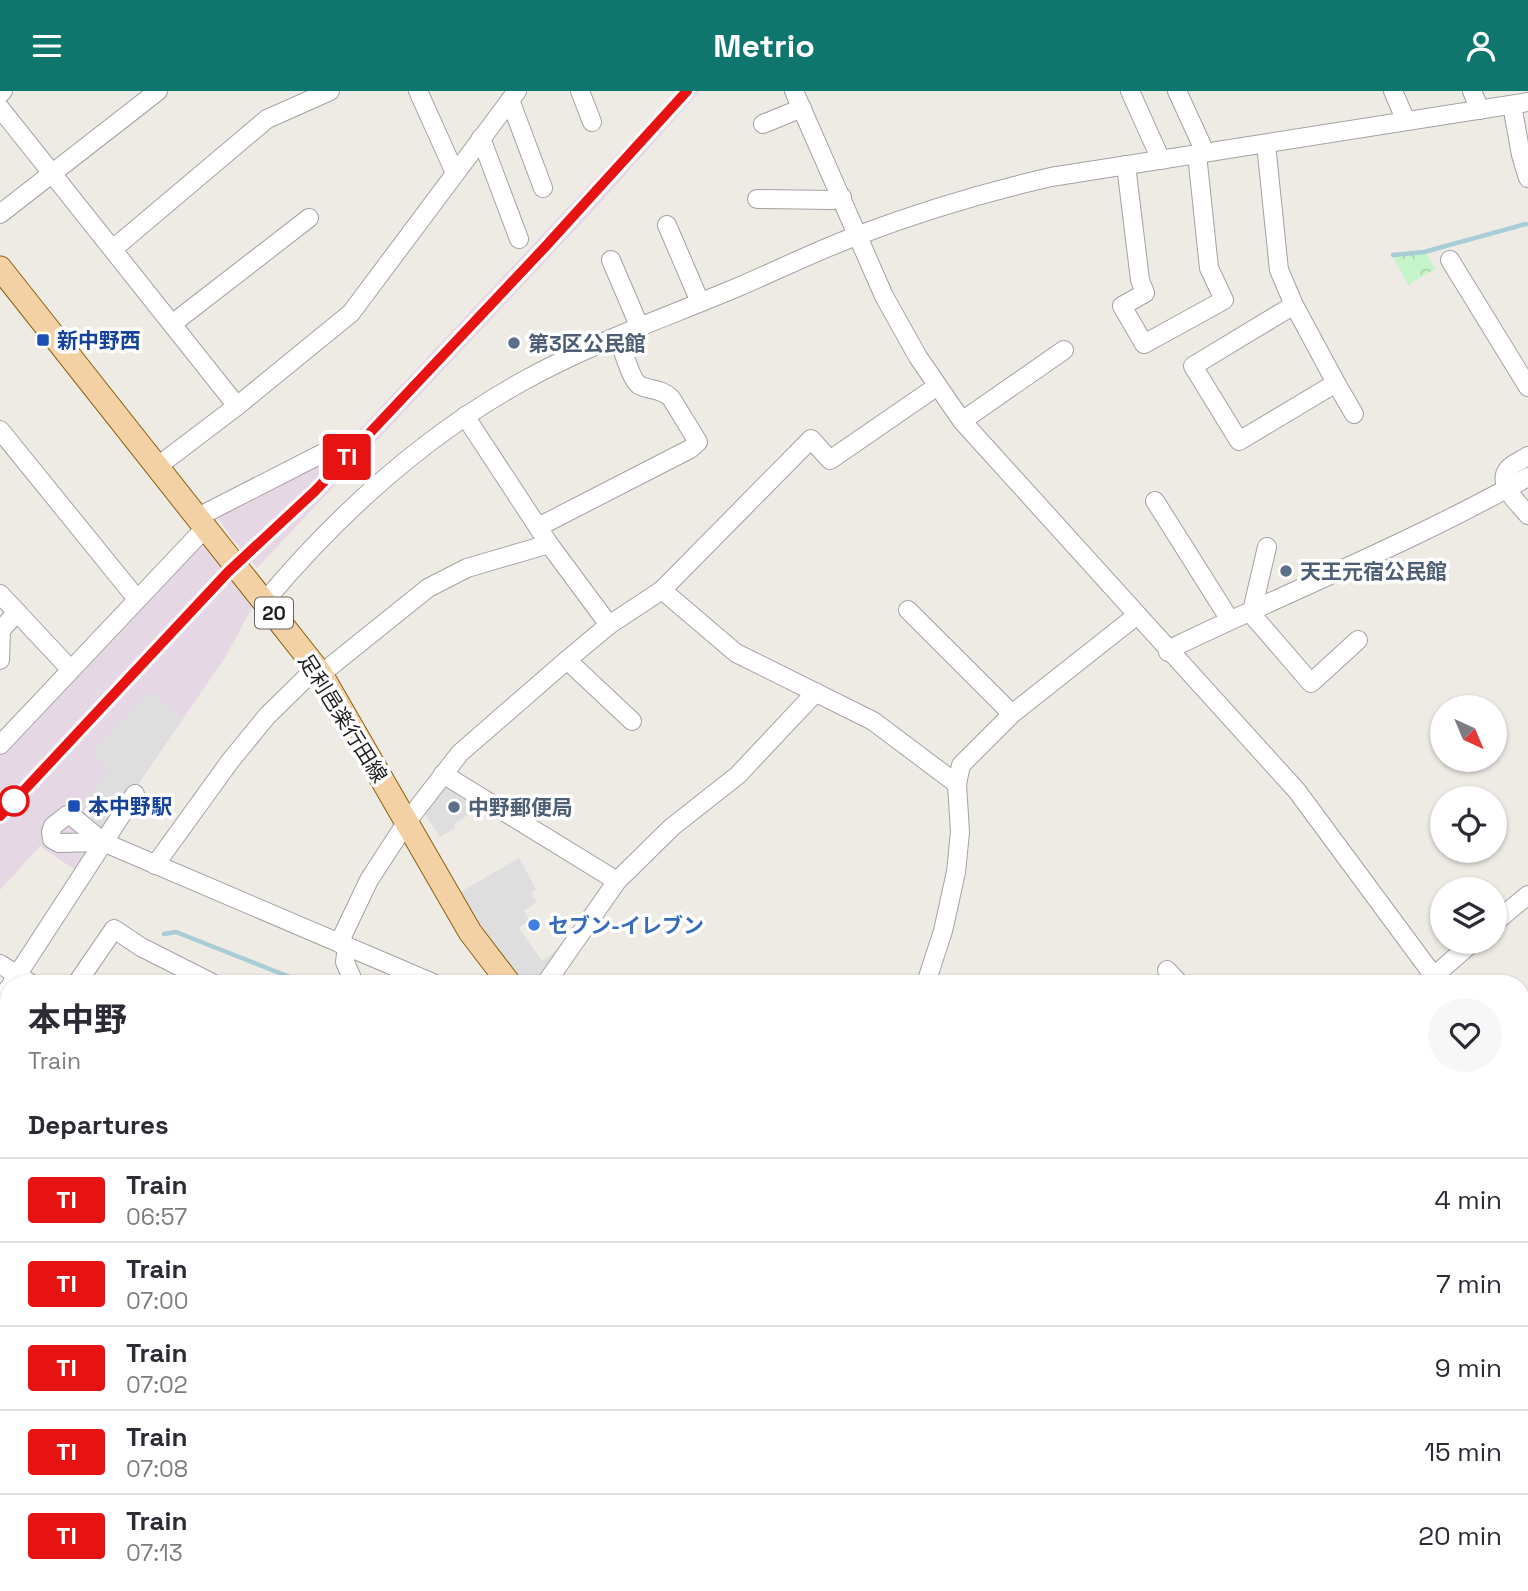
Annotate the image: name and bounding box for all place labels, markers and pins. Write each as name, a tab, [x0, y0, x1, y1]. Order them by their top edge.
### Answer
place label: 新中野西	[57, 327, 141, 354]
place label: 第3区公民館	[528, 330, 646, 357]
marker: 新中野西	[35, 332, 51, 348]
marker: 第3区公民館	[506, 335, 522, 351]
place label: 天王元宿公民館	[1300, 558, 1447, 585]
marker: 天王元宿公民館	[1278, 563, 1294, 579]
unlabelled marker	[0, 786, 29, 816]
place label: 本中野駅	[88, 793, 172, 820]
place label: 中野郵便局	[468, 794, 573, 821]
marker: 本中野駅	[66, 798, 82, 814]
marker: 中野郵便局	[446, 799, 462, 815]
place label: セブン-イレブン	[548, 912, 704, 939]
marker: セブン-イレブン	[526, 917, 542, 933]

